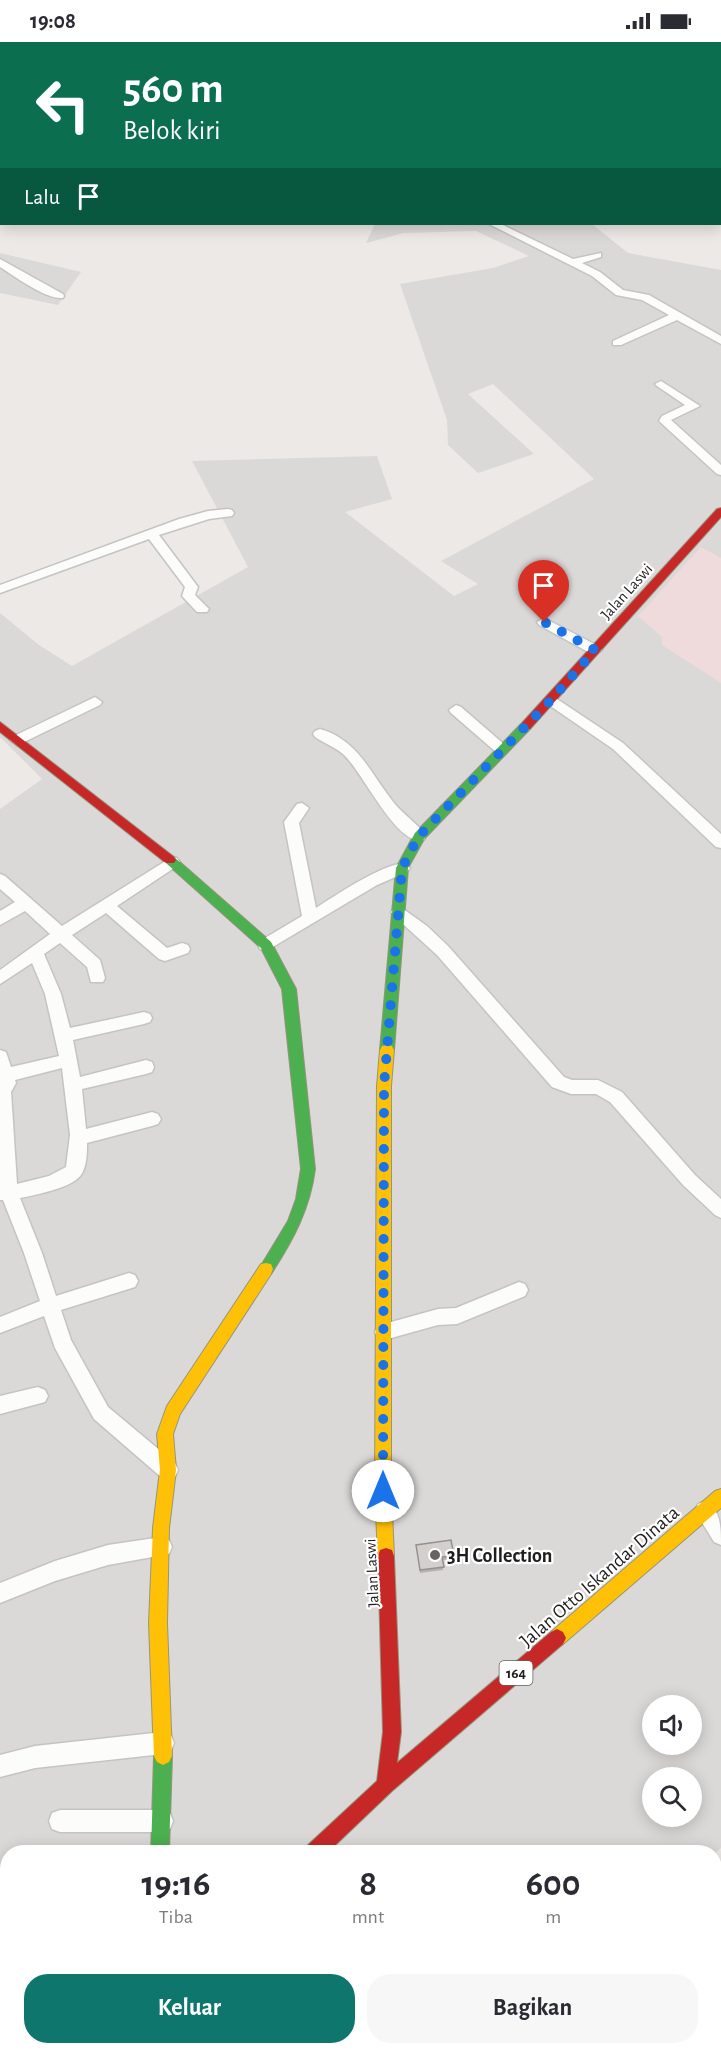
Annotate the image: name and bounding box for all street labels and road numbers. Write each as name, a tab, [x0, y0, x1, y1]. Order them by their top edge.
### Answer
street label: Jalan Laswi	[598, 561, 656, 623]
street label: Jalan Otto Iskandar Dinata	[516, 1502, 683, 1651]
street label: Jalan Laswi	[362, 1538, 382, 1608]
road number: 164	[500, 1661, 532, 1685]

